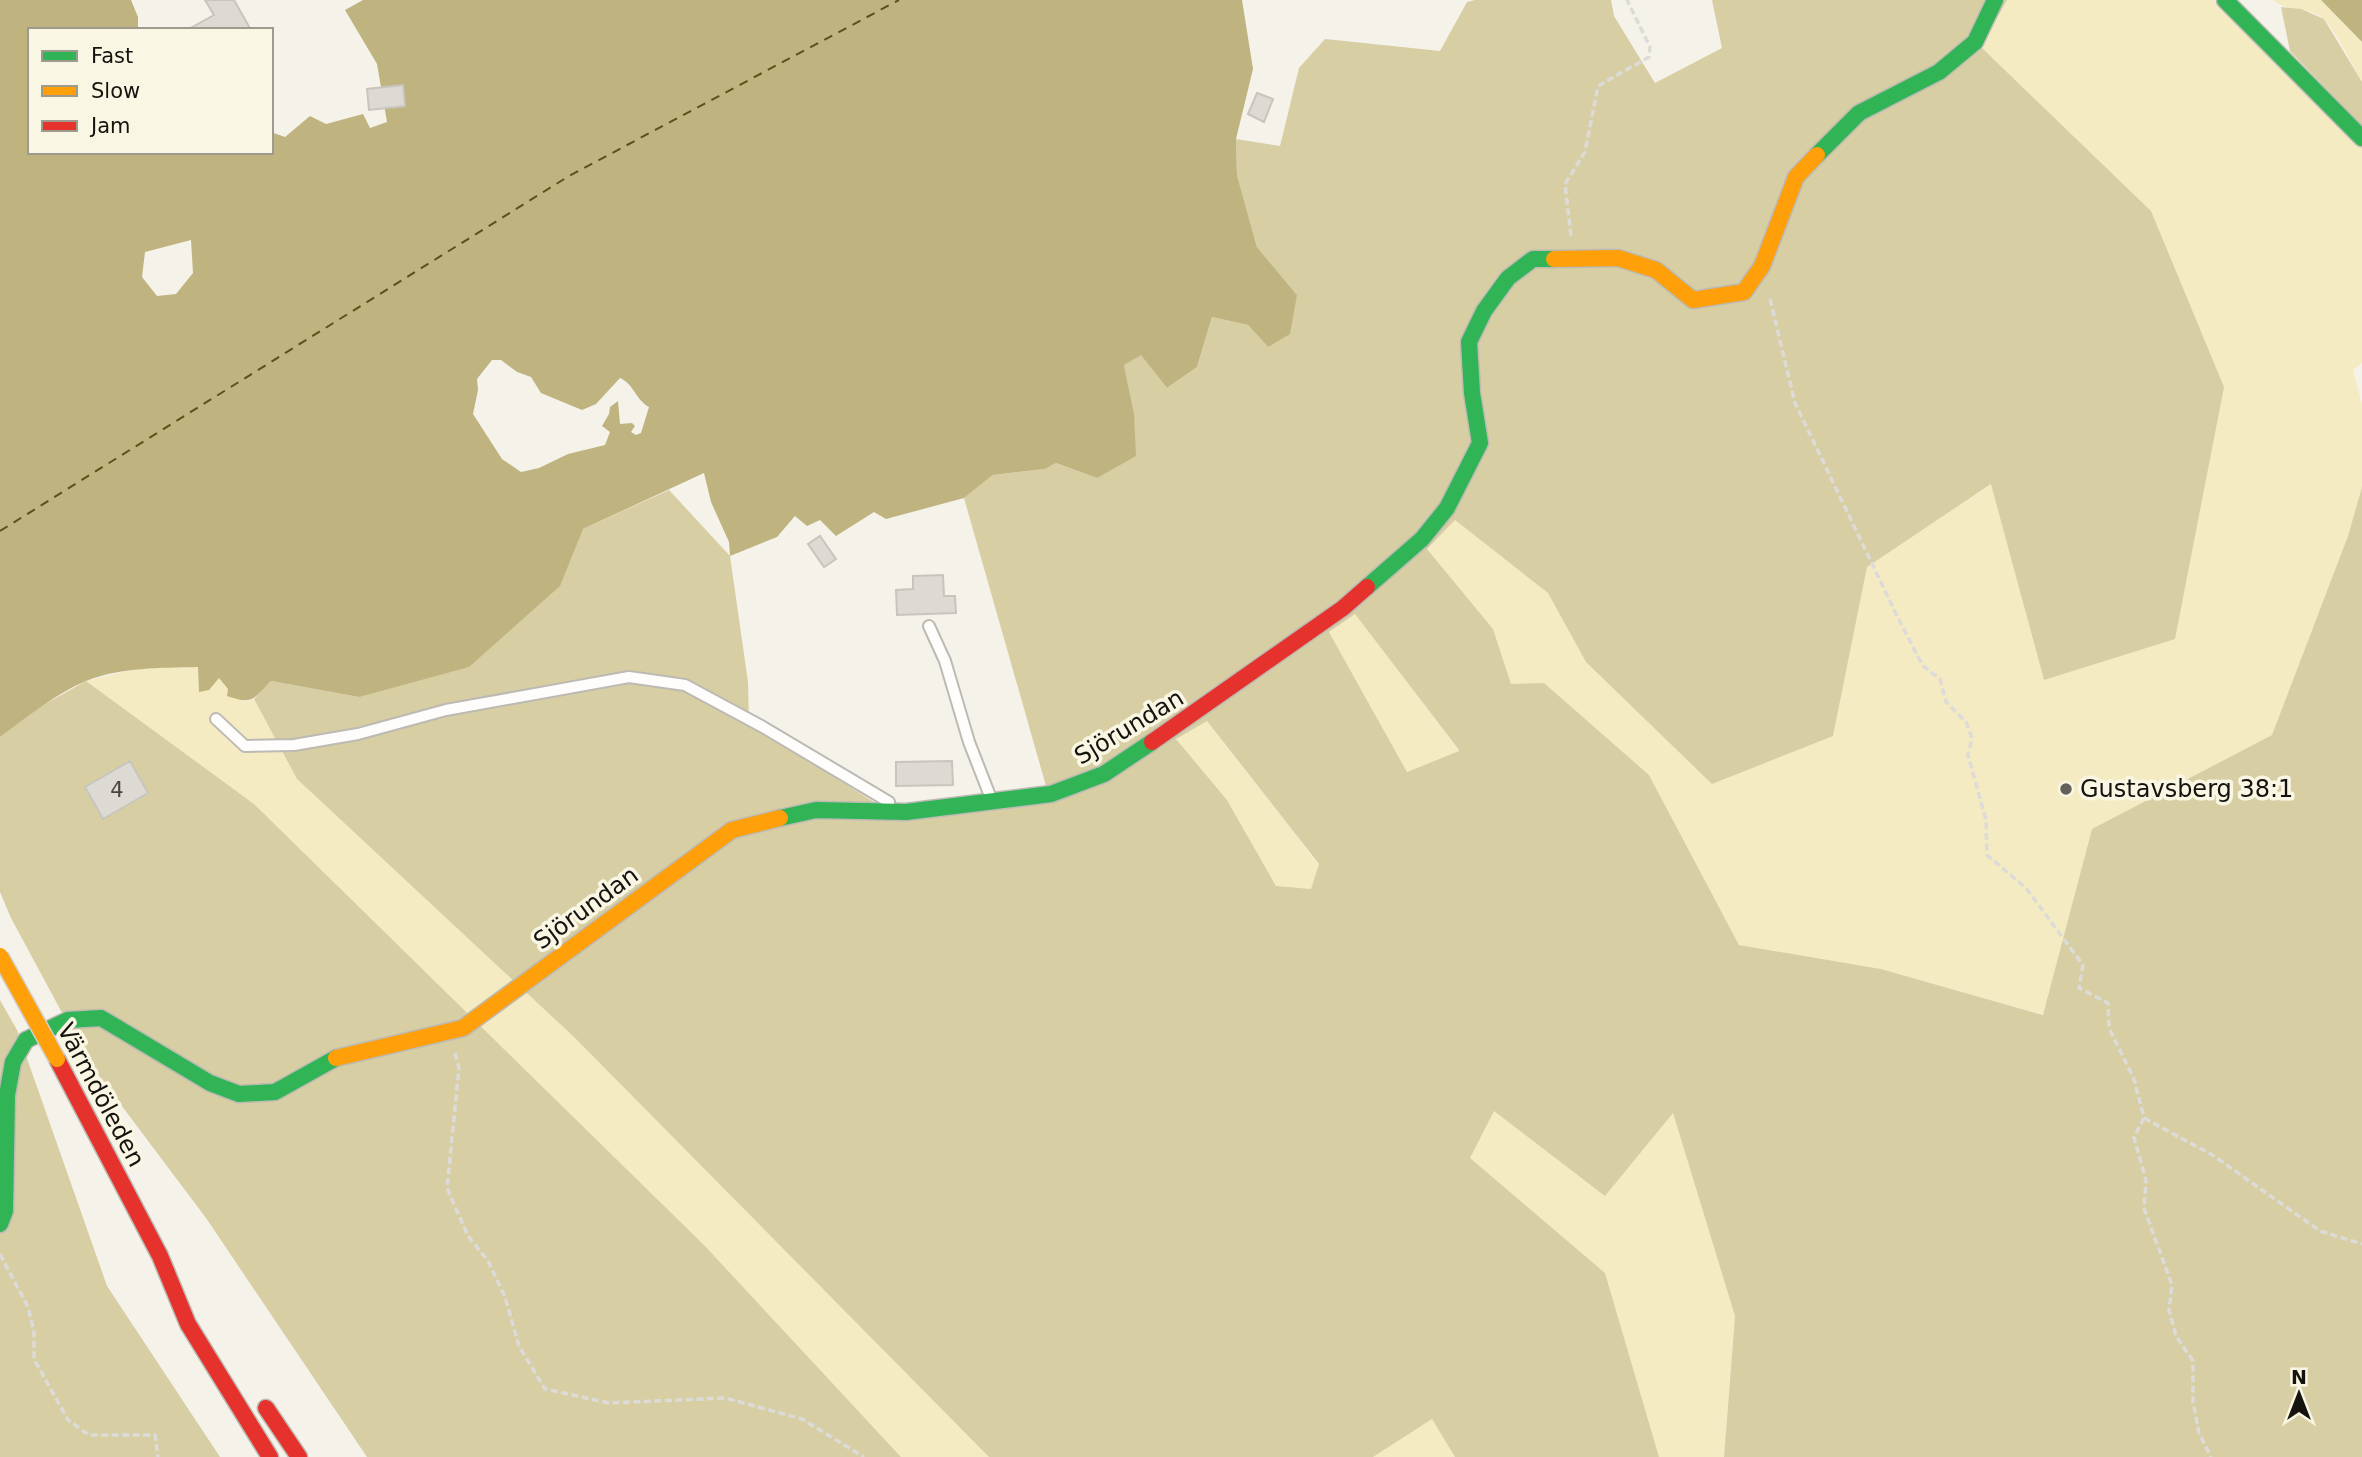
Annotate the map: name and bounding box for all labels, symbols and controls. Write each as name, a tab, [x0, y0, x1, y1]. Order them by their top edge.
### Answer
legend	[28, 28, 273, 154]
text: Fast	[91, 44, 133, 68]
text: Slow	[91, 79, 140, 103]
text: Jam	[89, 114, 131, 138]
street label: Sjörundan	[1069, 684, 1189, 770]
place label: Gustavsberg 38:1	[2080, 775, 2293, 803]
house number: 4	[110, 778, 124, 802]
marker: Gustavsberg 38:1	[2058, 781, 2074, 797]
street label: Sjörundan	[528, 861, 644, 955]
street label: Värmdöleden	[51, 1018, 151, 1172]
north arrow	[2264, 1359, 2334, 1429]
text: N	[2291, 1366, 2307, 1388]

